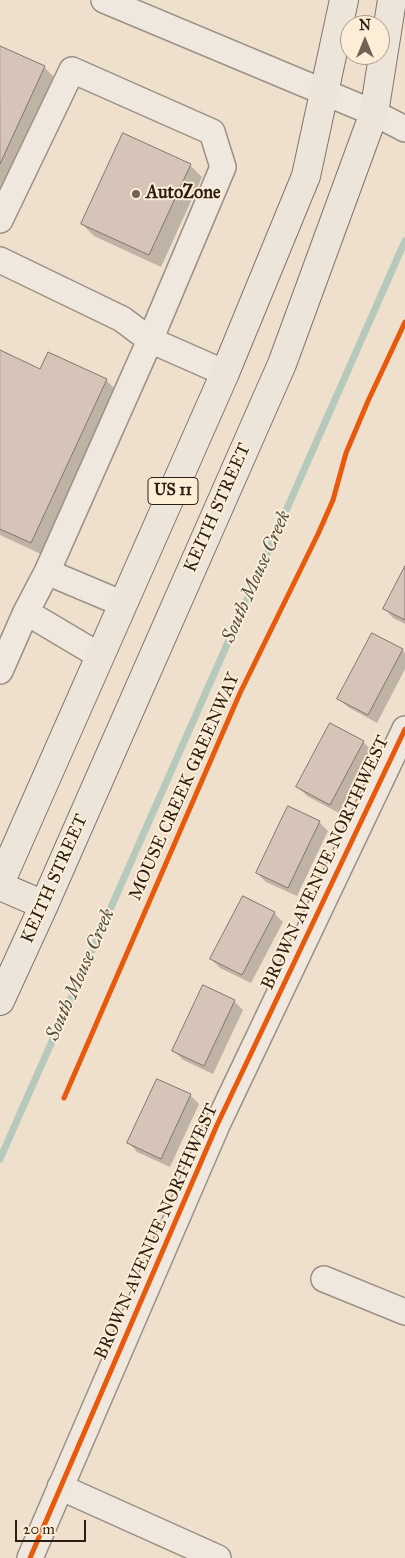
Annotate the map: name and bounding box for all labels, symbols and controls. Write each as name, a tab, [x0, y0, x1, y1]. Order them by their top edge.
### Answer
north arrow	[340, 15, 390, 65]
text: N	[359, 17, 371, 34]
place label: AutoZone	[146, 183, 220, 205]
marker: AutoZone	[130, 188, 142, 200]
street label: KEITH STREET	[180, 440, 256, 576]
road number: US 11	[148, 478, 198, 504]
water label: South Mouse Creek	[218, 508, 296, 646]
street label: MOUSE CREEK GREENWAY	[125, 670, 245, 904]
street label: BROWN AVENUE NORTHWEST	[258, 733, 394, 993]
street label: KEITH STREET	[17, 811, 93, 947]
water label: South Mouse Creek	[42, 906, 120, 1044]
street label: BROWN AVENUE NORTHWEST	[91, 1101, 223, 1363]
scale bar	[18, 1510, 89, 1542]
text: 20 m	[23, 1520, 55, 1538]

